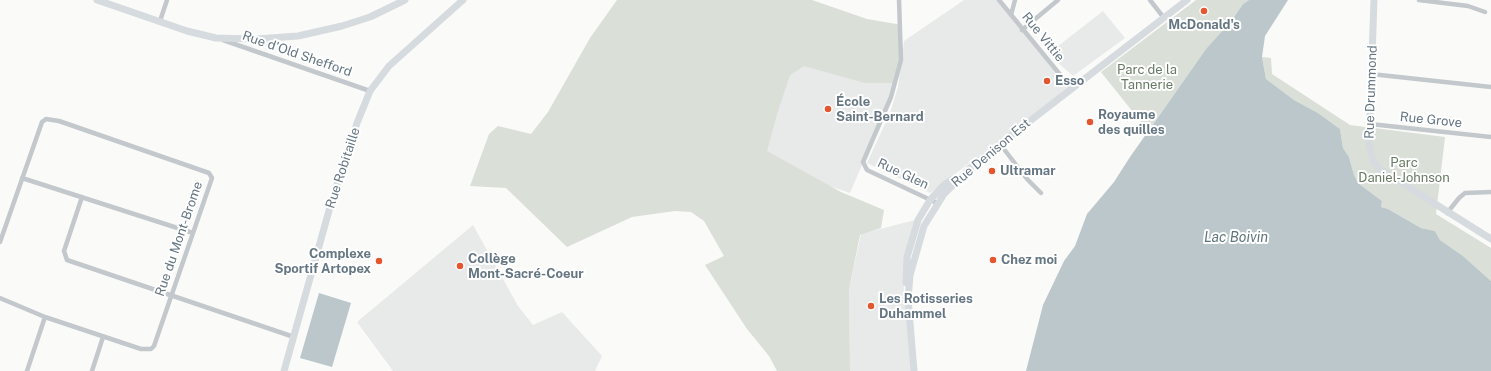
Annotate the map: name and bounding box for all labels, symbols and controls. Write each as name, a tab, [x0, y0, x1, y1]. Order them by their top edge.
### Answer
marker: McDonald's	[1199, 6, 1209, 16]
street label: Rue Vittie	[1018, 9, 1068, 65]
place label: McDonald's	[1168, 17, 1240, 33]
street label: Rue d'Old Shefford	[240, 28, 354, 80]
street label: Rue Drummond	[1362, 45, 1380, 139]
park label: Parc de la Tannerie	[1117, 62, 1177, 93]
place label: Esso	[1055, 73, 1084, 89]
marker: Esso	[1042, 76, 1052, 86]
place label: École Saint-Bernard	[836, 94, 924, 125]
marker: École Saint-Bernard	[823, 104, 833, 114]
place label: Royaume des quilles	[1098, 107, 1165, 138]
street label: Rue Grove	[1399, 109, 1463, 131]
street label: Rue Denison Est	[948, 116, 1034, 190]
marker: Royaume des quilles	[1085, 117, 1095, 127]
street label: Rue Robitaille	[323, 126, 363, 210]
street label: Rue Glen	[875, 155, 931, 193]
park label: Parc Daniel-Johnson	[1358, 155, 1450, 186]
place label: Ultramar	[1000, 163, 1056, 179]
marker: Ultramar	[987, 166, 997, 176]
street label: Rue du Mont-Brome	[152, 179, 206, 299]
water label: Lac Boivin	[1204, 230, 1268, 246]
place label: Complexe Sportif Artopex	[274, 246, 371, 277]
place label: Collège Mont-Sacré-Coeur	[468, 251, 584, 282]
place label: Chez moi	[1001, 252, 1057, 268]
marker: Chez moi	[988, 255, 998, 265]
marker: Complexe Sportif Artopex	[374, 256, 384, 266]
marker: Collège Mont-Sacré-Coeur	[455, 261, 465, 271]
place label: Les Rotisseries Duhammel	[879, 291, 973, 322]
marker: Les Rotisseries Duhammel	[866, 301, 876, 311]

